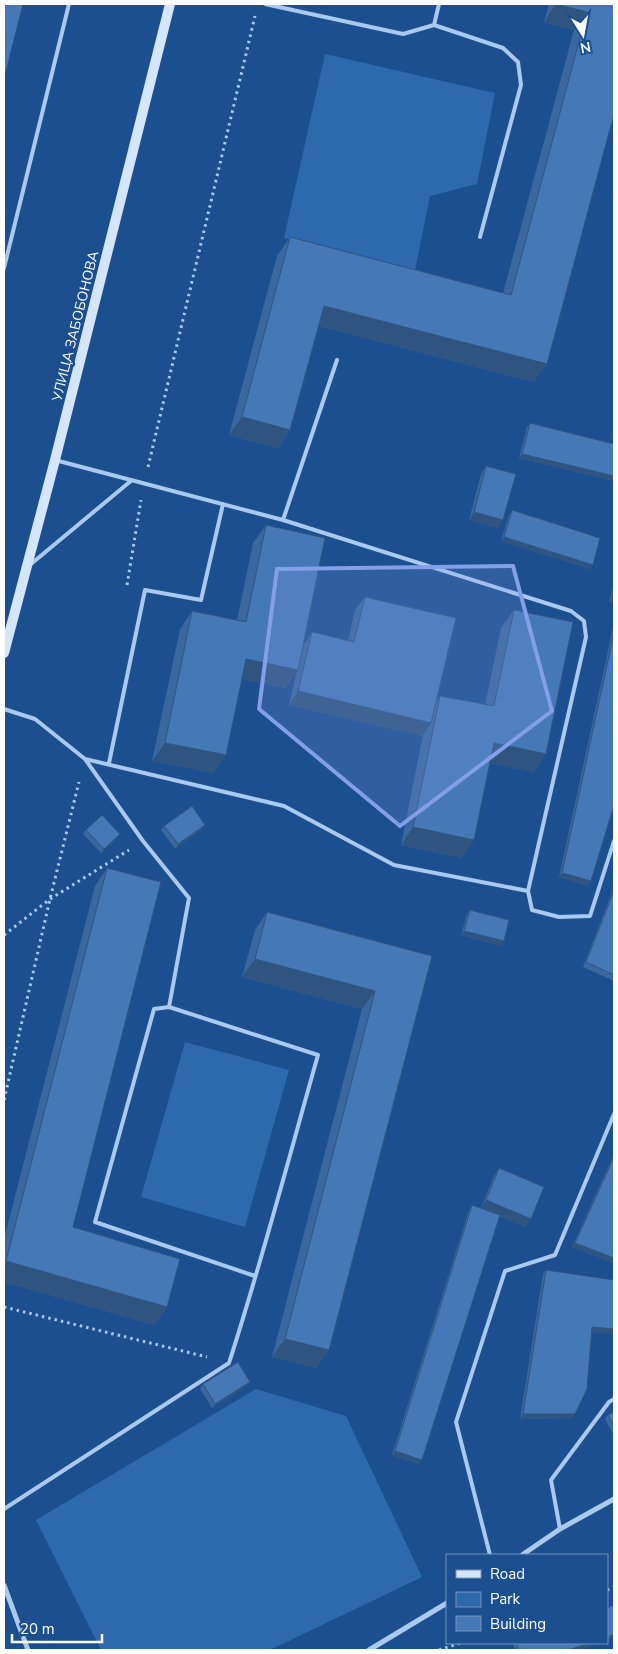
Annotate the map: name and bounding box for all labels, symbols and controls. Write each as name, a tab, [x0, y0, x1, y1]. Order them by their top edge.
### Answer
north arrow	[558, 10, 608, 60]
text: N	[578, 37, 592, 58]
street label: УЛИЦА ЗАБОБОНОВА	[47, 249, 103, 404]
legend	[446, 1554, 608, 1644]
text: Road	[490, 1564, 525, 1584]
text: Park	[490, 1589, 520, 1609]
scale bar	[12, 1612, 102, 1644]
text: Building	[490, 1614, 546, 1634]
text: 20 m	[20, 1619, 55, 1639]

